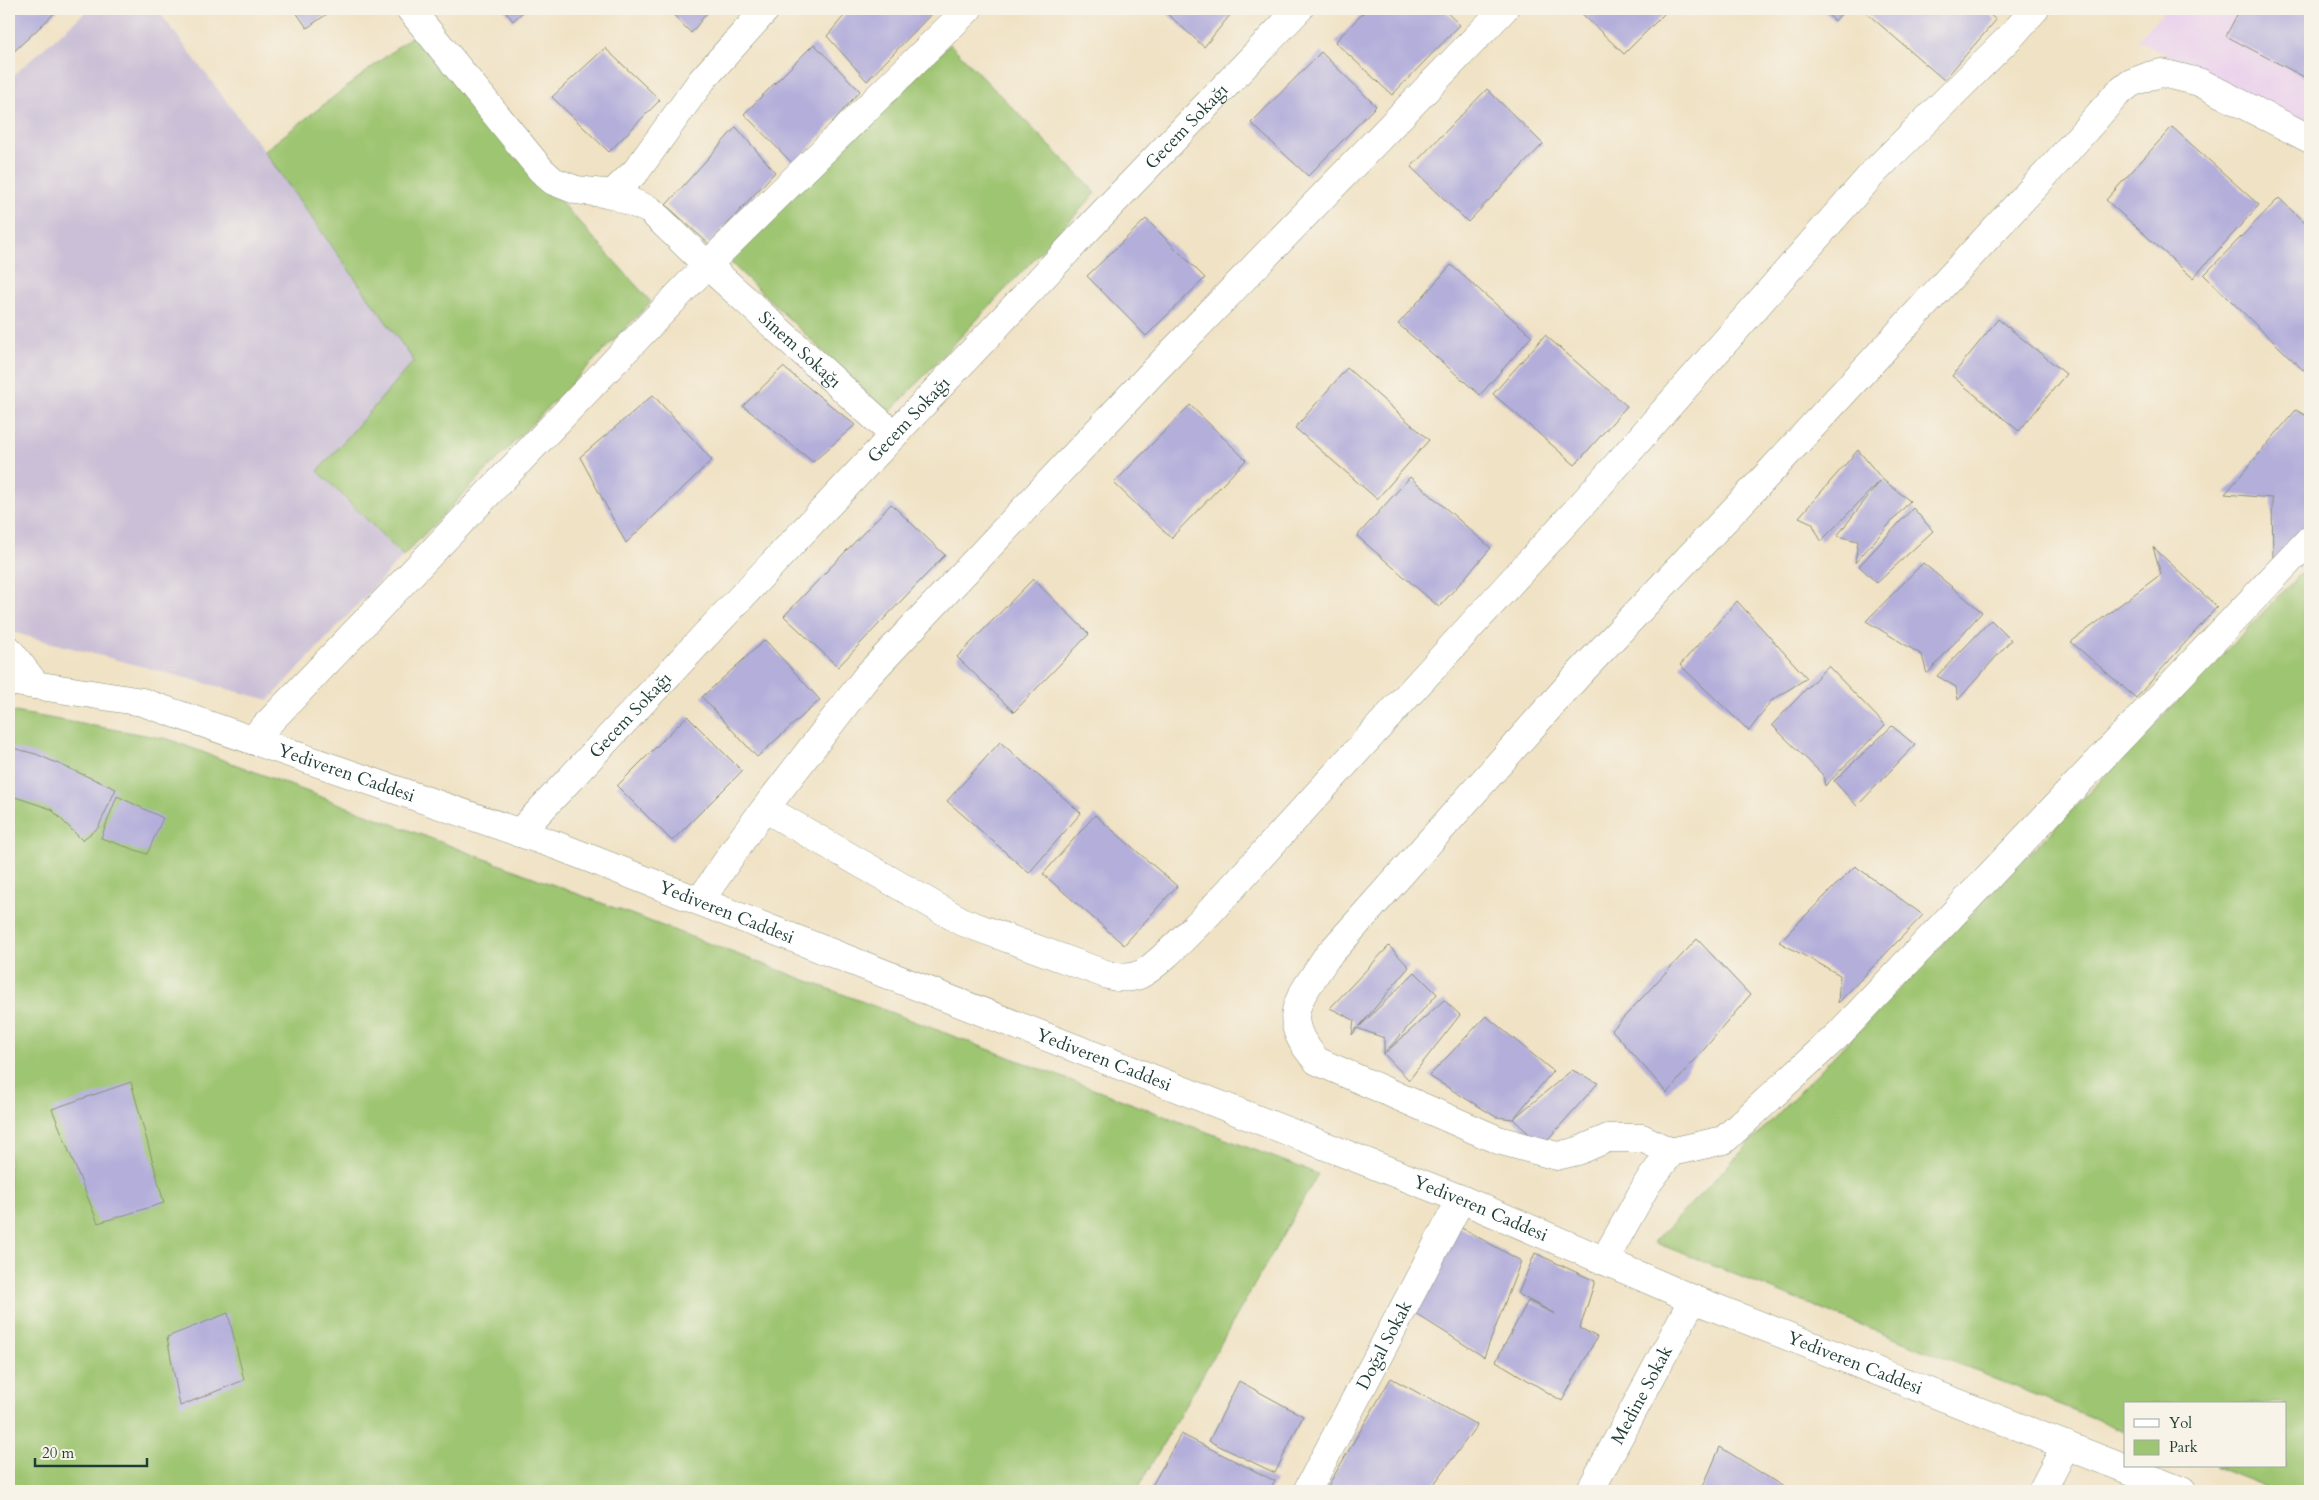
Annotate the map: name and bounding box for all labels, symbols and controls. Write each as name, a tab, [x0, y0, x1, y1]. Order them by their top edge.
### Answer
street label: Gecem Sokağı	[1139, 78, 1234, 175]
street label: Sinem Sokağı	[753, 306, 847, 394]
street label: Gecem Sokağı	[862, 371, 956, 469]
street label: Gecem Sokağı	[584, 667, 677, 764]
street label: Yediveren Caddesi	[274, 738, 418, 809]
street label: Yediveren Caddesi	[655, 875, 798, 950]
street label: Yediveren Caddesi	[1032, 1022, 1175, 1098]
street label: Yediveren Caddesi	[1410, 1170, 1551, 1248]
street label: Doğal Sokak	[1351, 1296, 1418, 1394]
street label: Yediveren Caddesi	[1783, 1325, 1926, 1401]
street label: Medine Sokak	[1605, 1341, 1679, 1449]
legend	[2124, 1402, 2286, 1468]
text: Yol	[2169, 1413, 2192, 1433]
scale bar	[35, 1435, 148, 1467]
text: Park	[2169, 1437, 2198, 1457]
text: 20 m	[42, 1443, 74, 1463]

